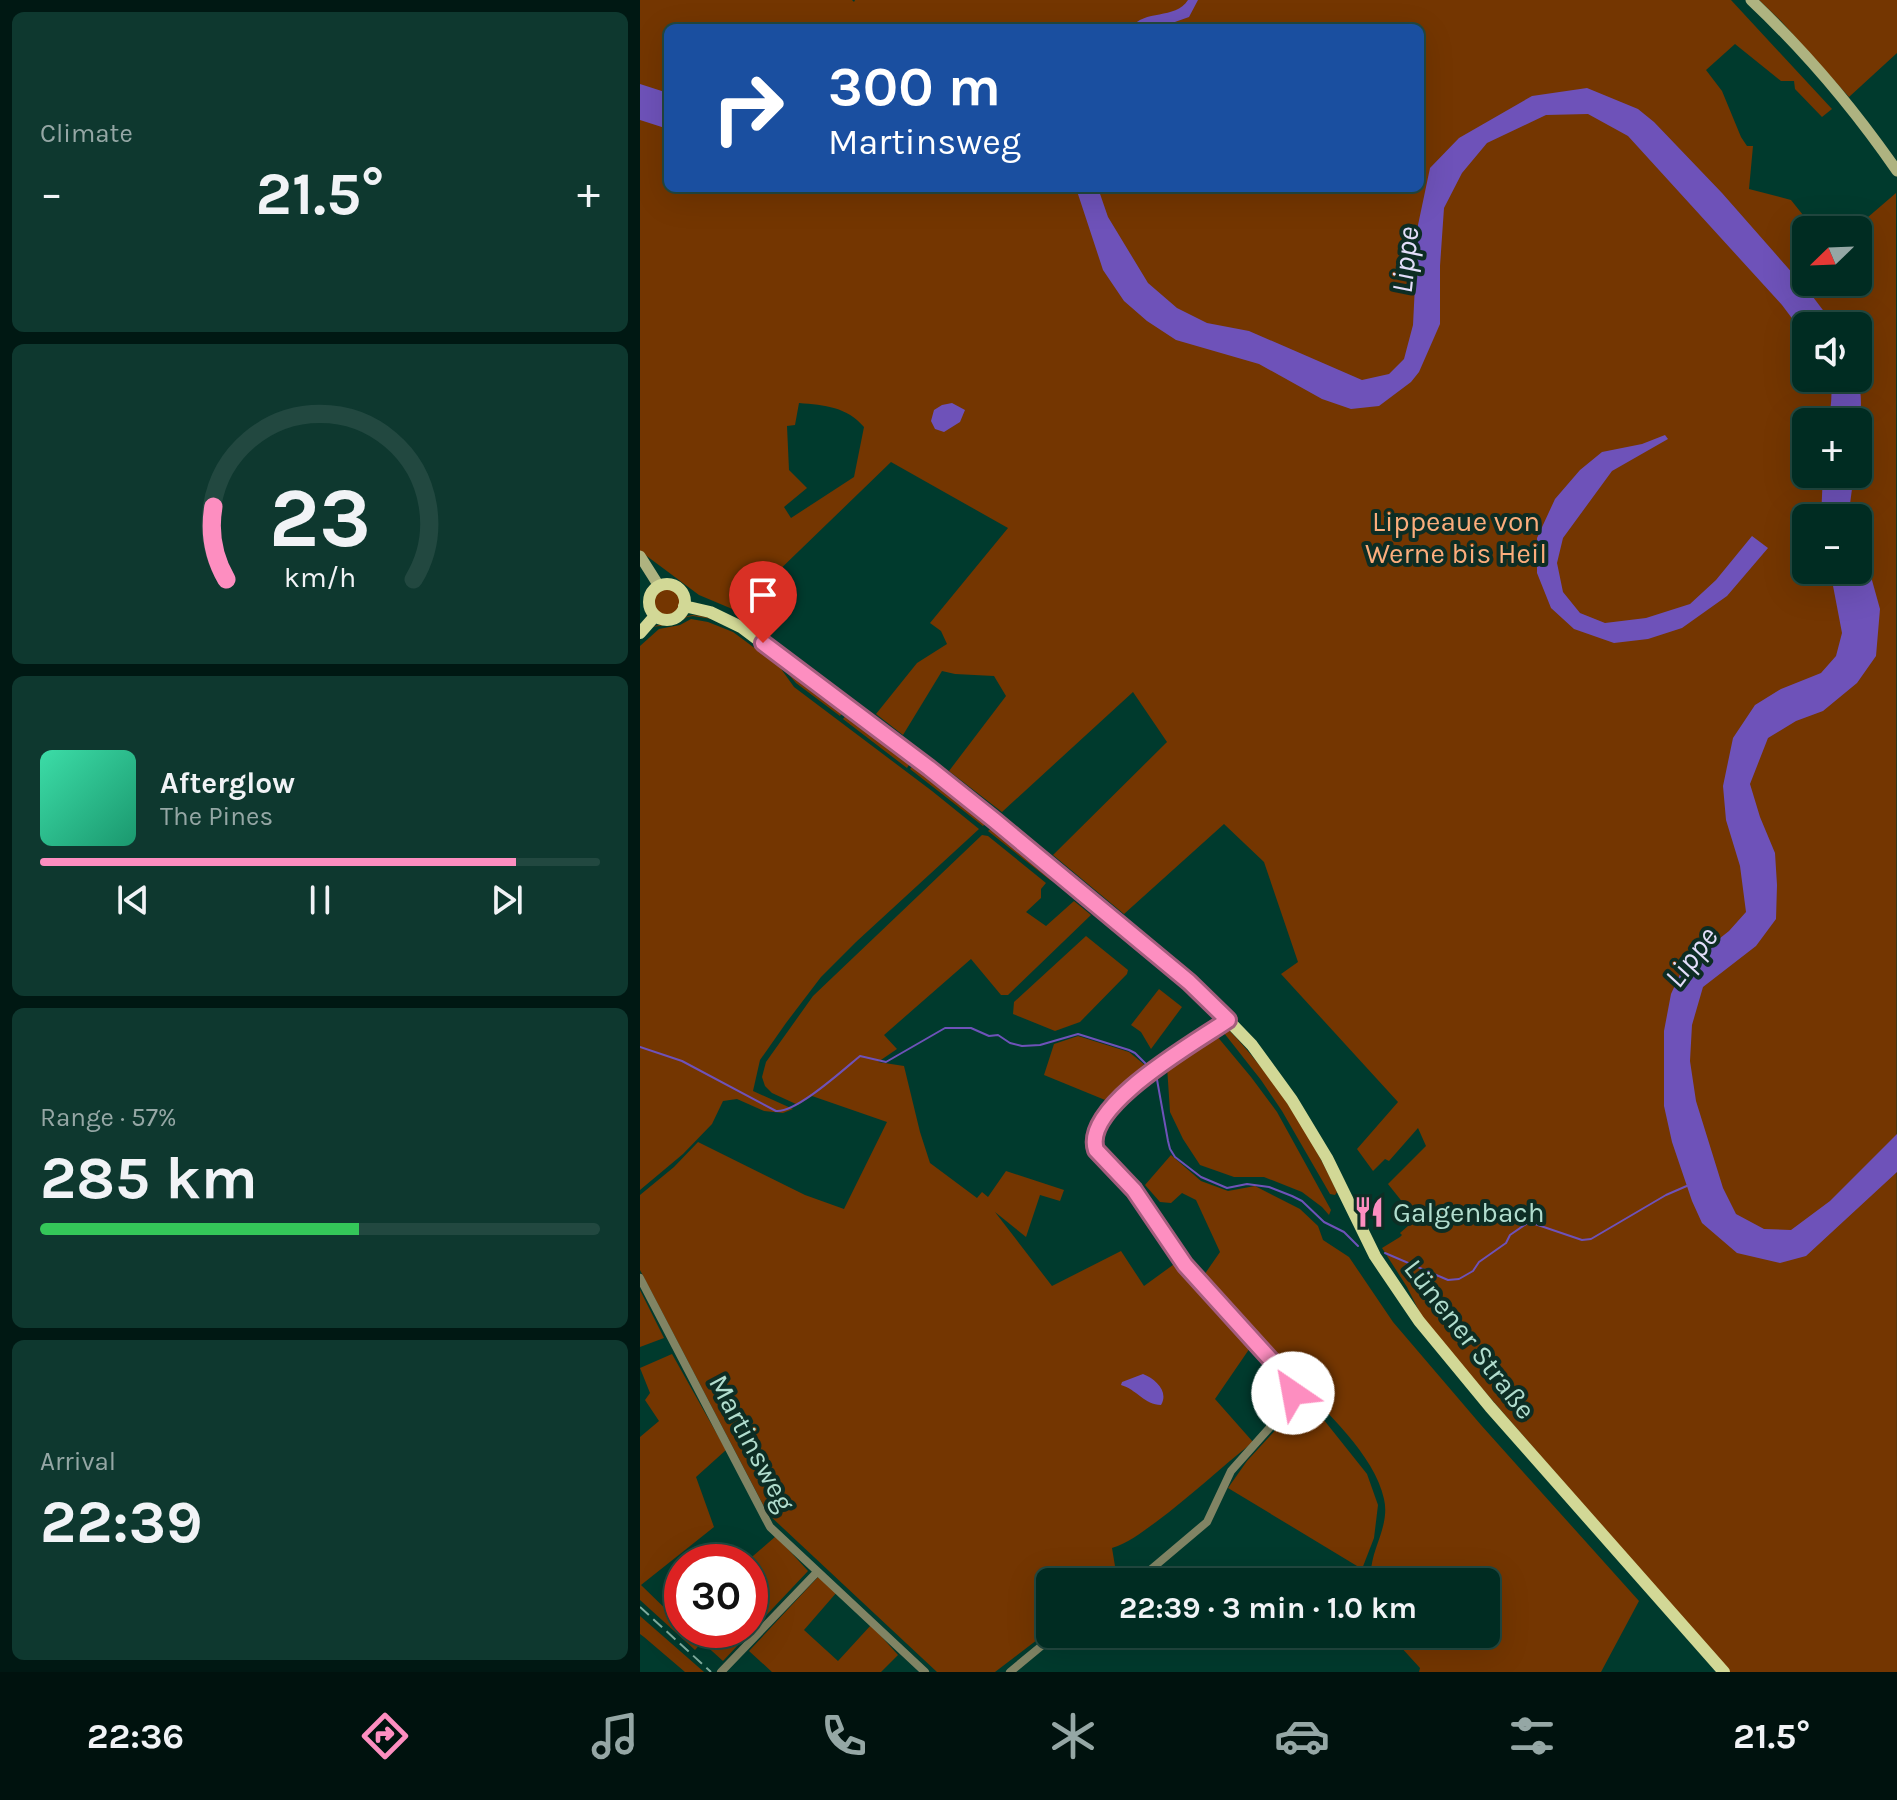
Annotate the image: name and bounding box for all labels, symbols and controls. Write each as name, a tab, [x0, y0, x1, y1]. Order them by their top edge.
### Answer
text: 300 m	[828, 54, 1001, 119]
icon: right	[696, 56, 800, 160]
text: Climate	[40, 118, 133, 149]
text: Martinsweg	[828, 121, 1021, 163]
text: 21.5°	[256, 159, 384, 229]
text: −	[40, 168, 63, 219]
text: +	[577, 168, 600, 219]
north arrow	[1792, 216, 1872, 296]
map controls	[1792, 216, 1872, 584]
water label: Lippe	[1384, 225, 1426, 295]
button: sound	[1792, 312, 1872, 392]
button: +	[1792, 408, 1872, 488]
text: 23	[269, 470, 371, 567]
button: −	[1792, 504, 1872, 584]
park label: Lippeaue von Werne bis Heil	[1365, 505, 1547, 570]
text: km/h	[284, 561, 356, 594]
pin	[729, 561, 797, 643]
icon: arrive	[741, 573, 785, 617]
text: Afterglow	[160, 765, 295, 801]
text: The Pines	[160, 801, 273, 832]
icon: previous	[111, 878, 155, 922]
icon: pause	[298, 878, 342, 922]
icon: next	[485, 878, 529, 922]
water label: Lippe	[1657, 919, 1726, 994]
text: Range · 57%	[40, 1102, 177, 1133]
text: 285 km	[40, 1143, 258, 1213]
restaurant icon: Galgenbach	[1352, 1195, 1386, 1229]
place label: Galgenbach	[1393, 1196, 1545, 1229]
street label: Lünener Straße	[1397, 1252, 1543, 1426]
position arrow	[1251, 1351, 1335, 1435]
street label: Martinsweg	[702, 1369, 802, 1517]
text: Arrival	[40, 1446, 116, 1477]
text: 22:39	[40, 1487, 203, 1557]
speed limit sign: 30	[664, 1544, 768, 1648]
text: 22:39 · 3 min · 1.0 km	[1119, 1590, 1417, 1626]
icon: directions	[357, 1708, 413, 1764]
icon: music	[587, 1708, 643, 1764]
icon: phone	[816, 1708, 872, 1764]
icon: climate	[1045, 1708, 1101, 1764]
icon: car	[1274, 1708, 1330, 1764]
icon: filters	[1504, 1708, 1560, 1764]
text: 22:36	[87, 1715, 184, 1757]
text: 21.5°	[1733, 1715, 1810, 1757]

